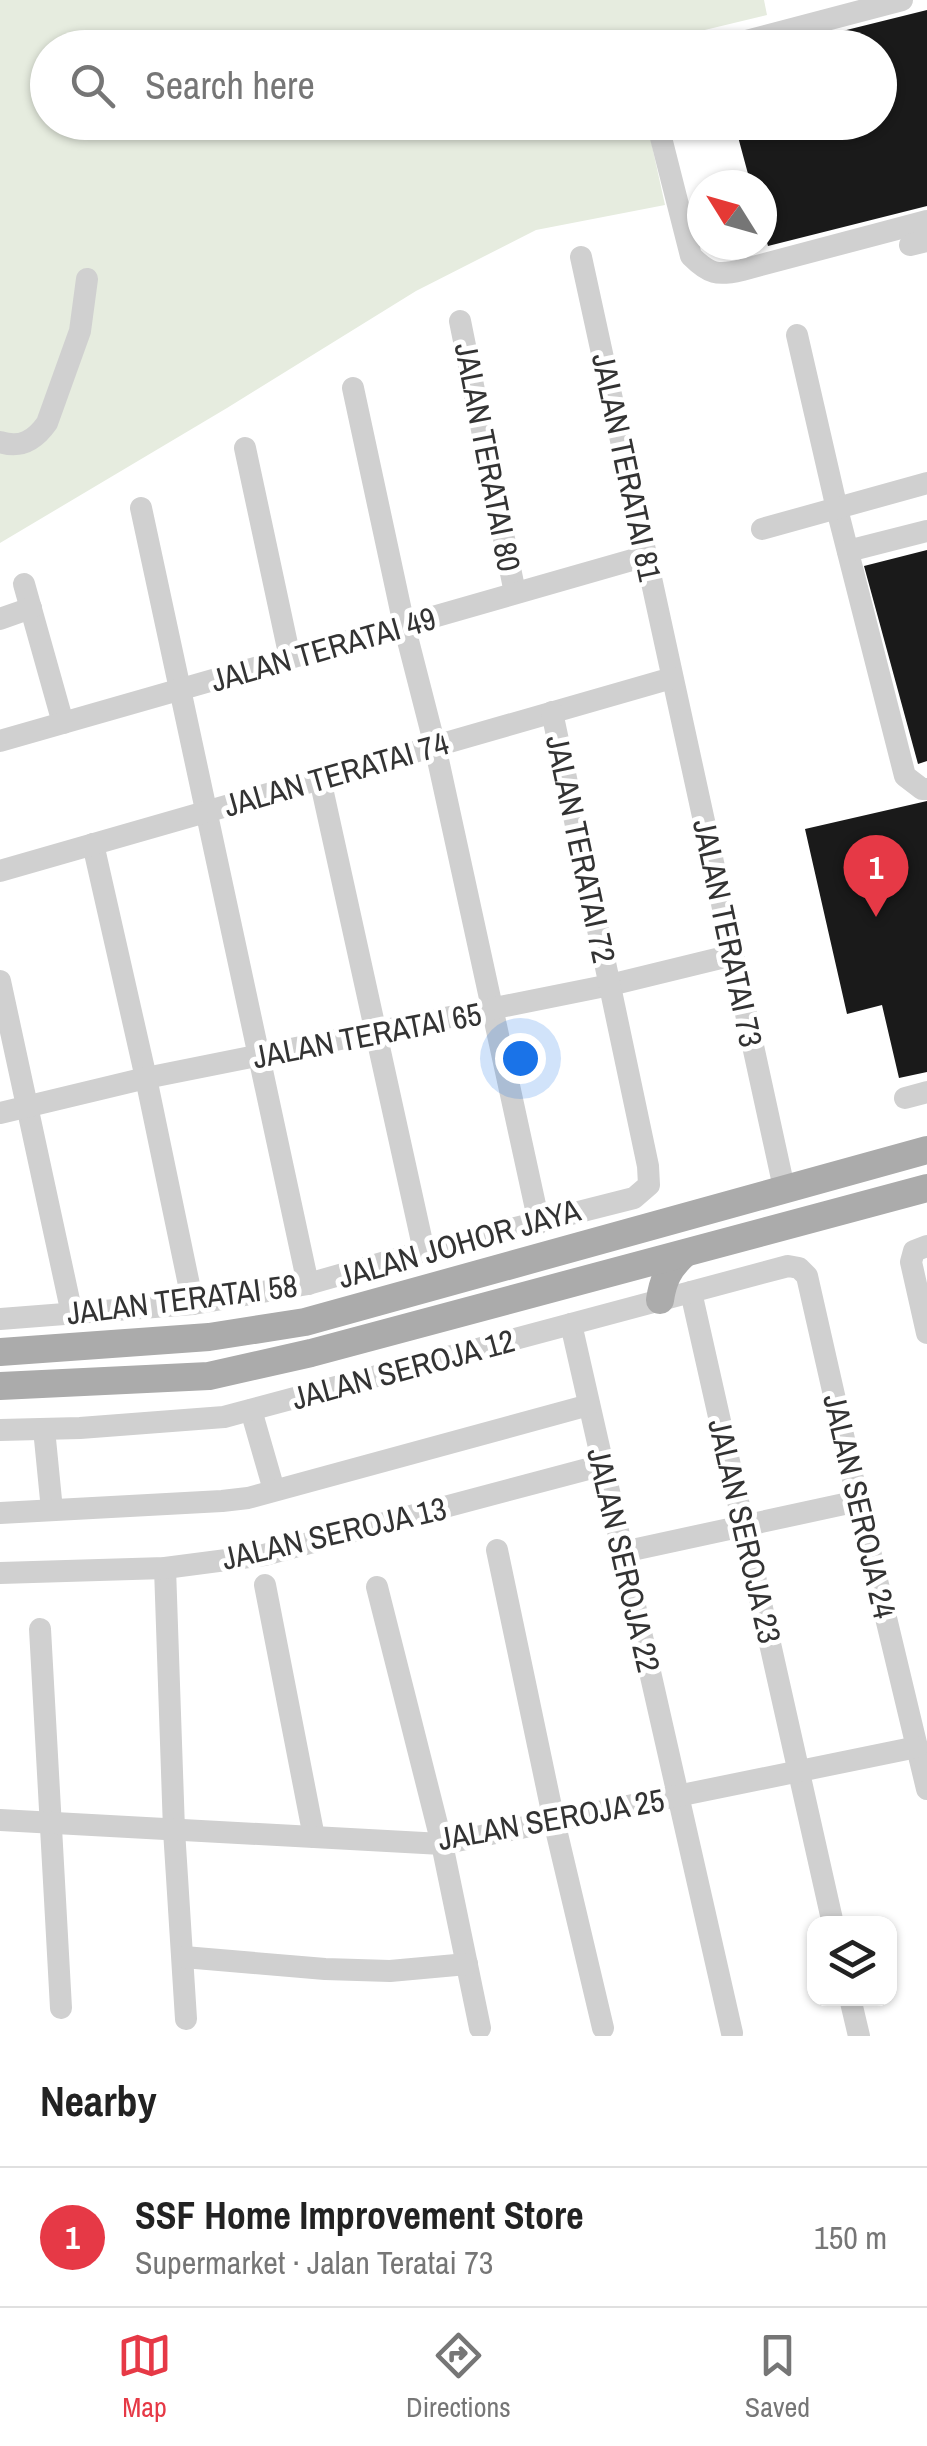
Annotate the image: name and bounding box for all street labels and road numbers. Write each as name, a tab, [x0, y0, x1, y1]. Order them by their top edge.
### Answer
street label: JALAN TERATAI 80	[445, 339, 531, 575]
street label: JALAN TERATAI 81	[582, 349, 672, 585]
street label: JALAN TERATAI 49	[206, 596, 440, 702]
street label: JALAN TERATAI 74	[219, 721, 453, 827]
street label: JALAN TERATAI 72	[536, 731, 626, 967]
street label: JALAN TERATAI 73	[683, 815, 773, 1051]
street label: JALAN TERATAI 65	[249, 992, 485, 1078]
street label: JALAN JOHOR JAYA	[333, 1188, 586, 1298]
street label: JALAN TERATAI 58	[64, 1264, 300, 1334]
street label: JALAN SEROJA 12	[287, 1319, 519, 1419]
street label: JALAN SEROJA 24	[813, 1390, 907, 1622]
street label: JALAN SEROJA 23	[698, 1415, 792, 1647]
street label: JALAN SEROJA 22	[577, 1444, 671, 1676]
street label: JALAN SEROJA 13	[218, 1486, 450, 1580]
street label: JALAN SEROJA 25	[435, 1778, 667, 1860]

